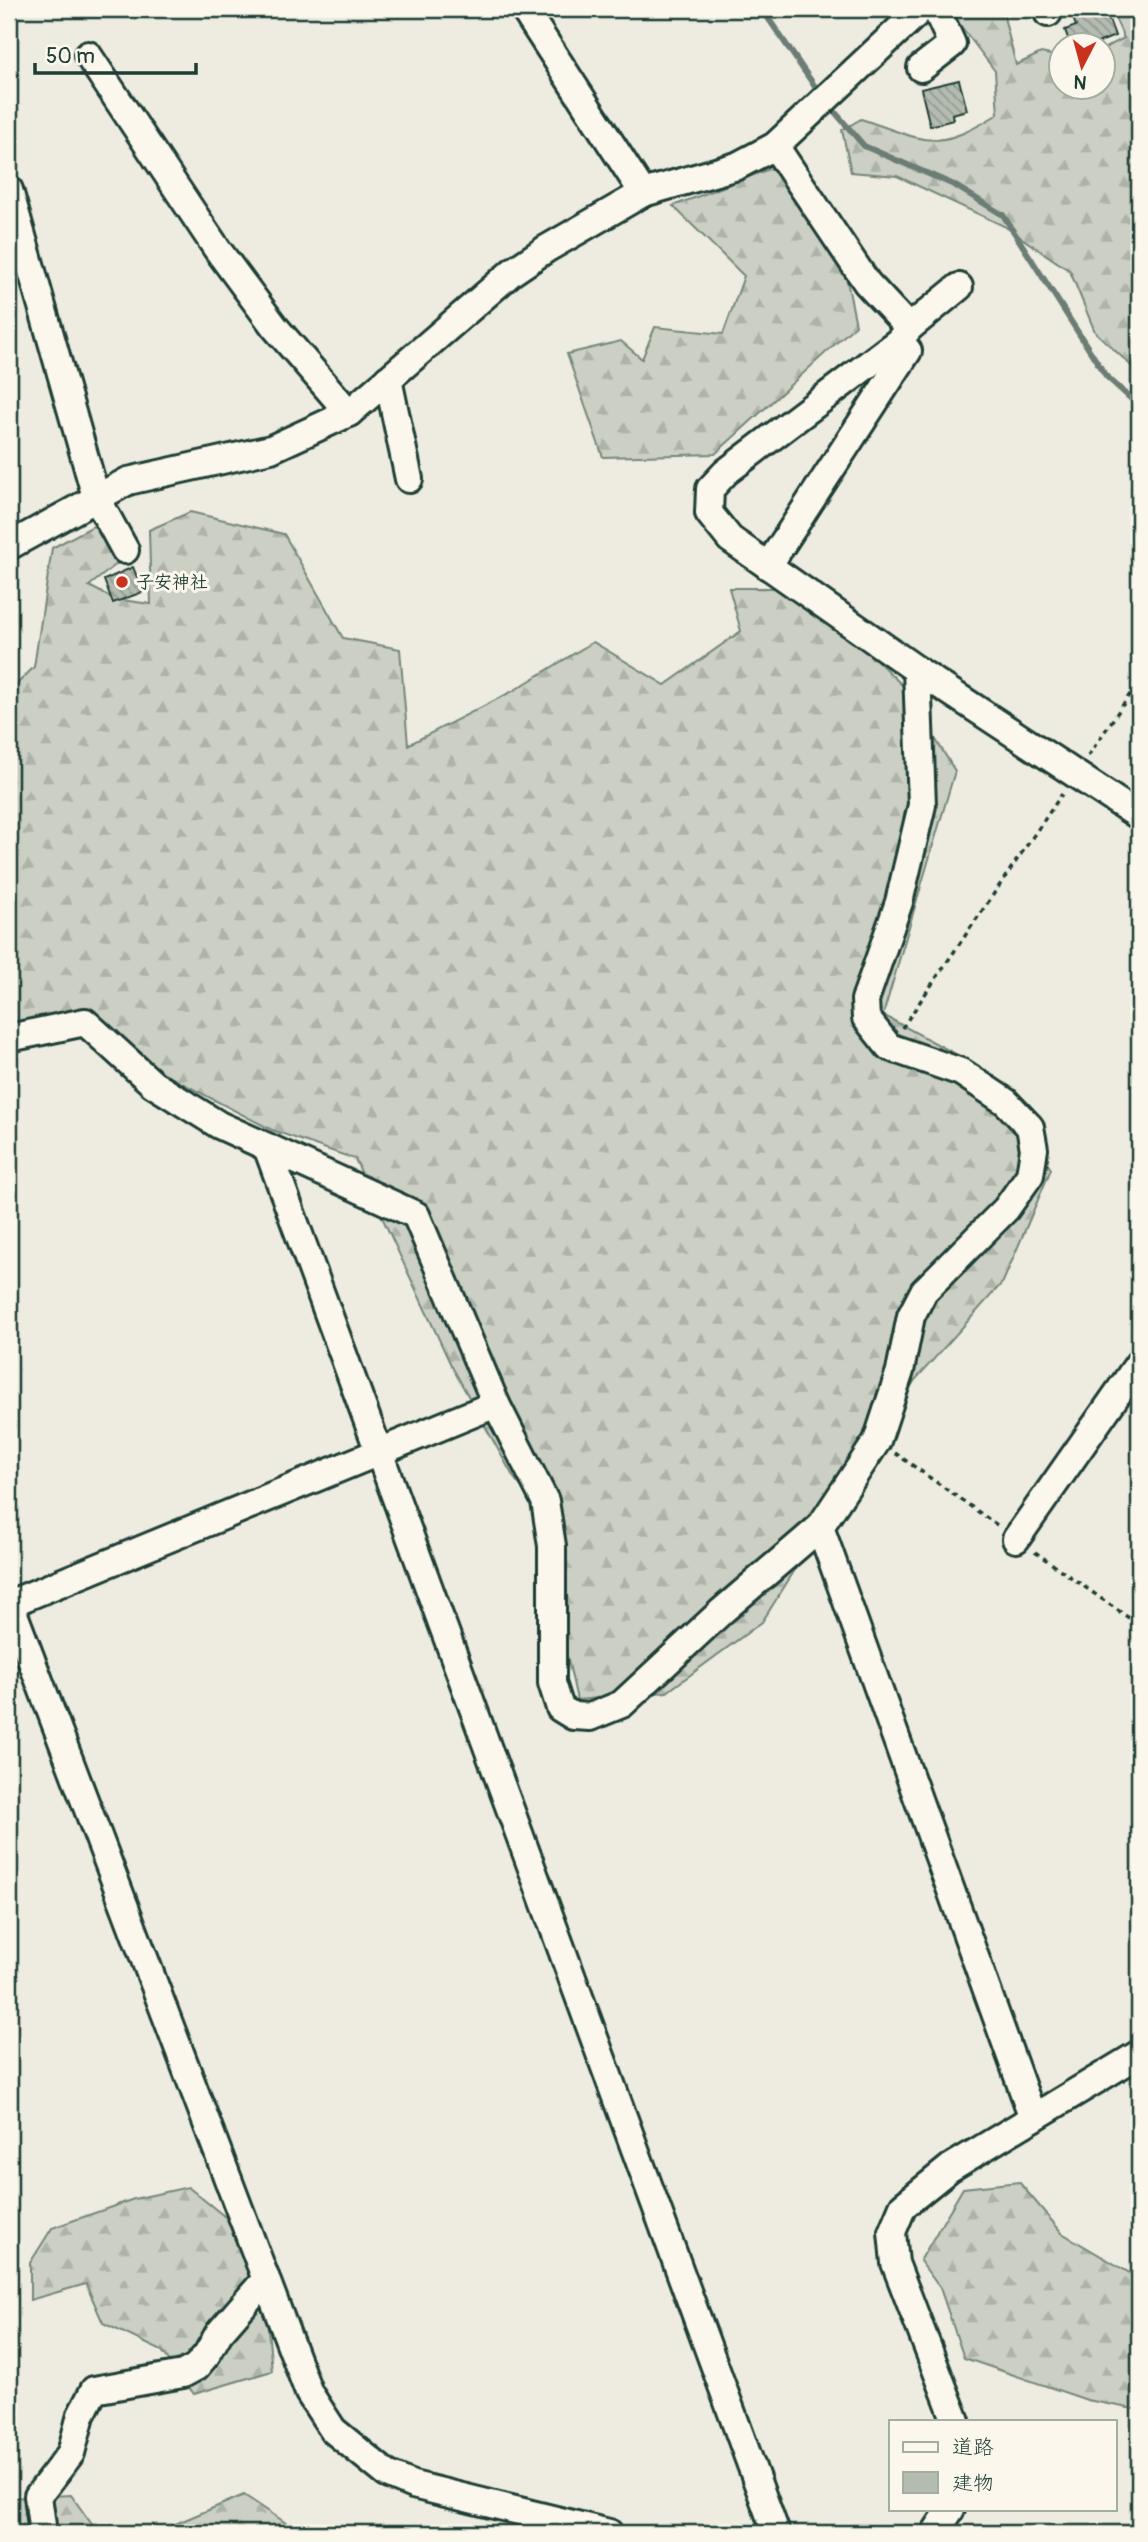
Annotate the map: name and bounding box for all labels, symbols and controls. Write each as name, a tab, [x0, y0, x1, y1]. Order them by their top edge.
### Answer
scale bar	[35, 32, 196, 76]
north arrow	[1046, 32, 1116, 102]
text: 50 m	[46, 43, 95, 70]
text: N	[1073, 69, 1088, 95]
place label: 子安神社	[136, 571, 208, 594]
marker: 子安神社	[114, 574, 130, 590]
legend	[889, 2420, 1116, 2510]
text: 道路	[952, 2434, 994, 2461]
text: 建物	[952, 2470, 994, 2497]

